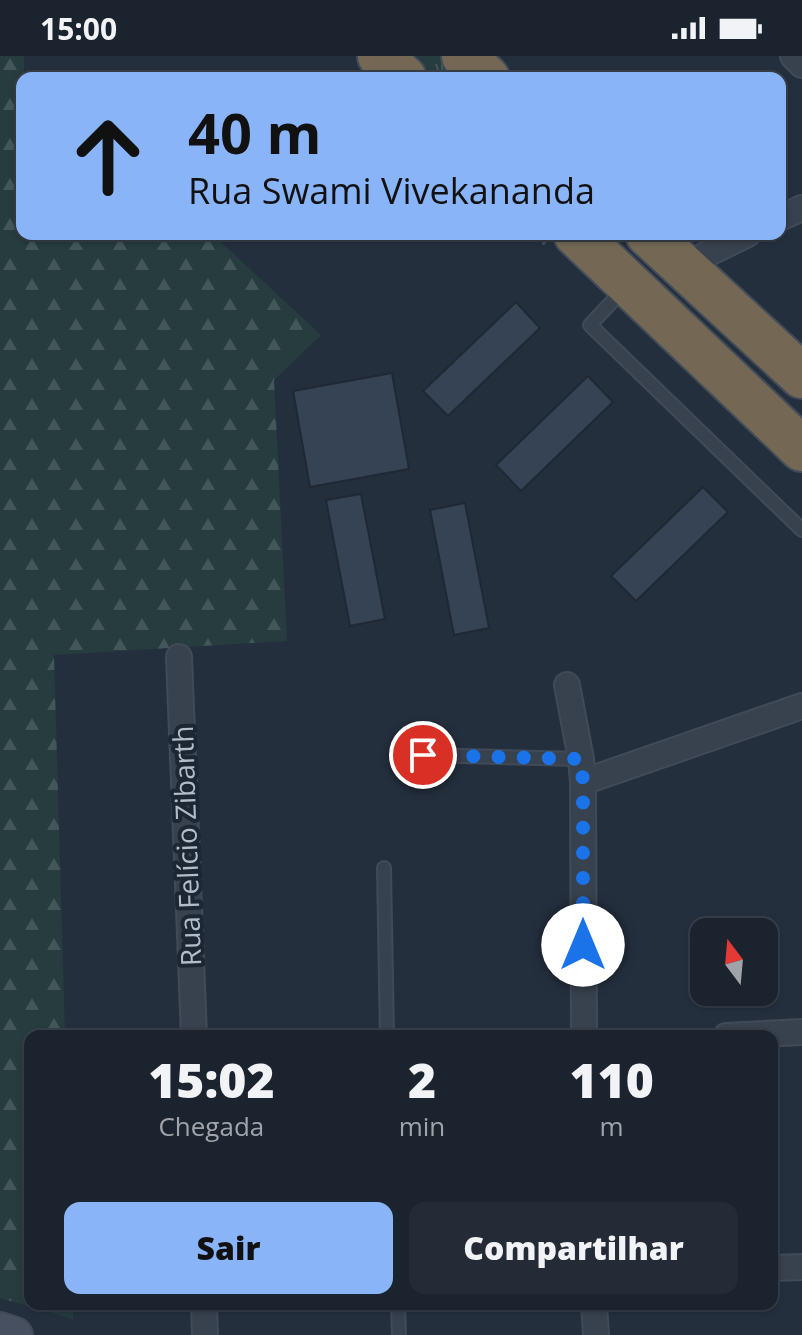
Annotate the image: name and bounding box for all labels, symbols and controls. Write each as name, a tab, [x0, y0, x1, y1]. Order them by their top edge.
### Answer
text: 15:00	[40, 8, 117, 49]
text: 40 m	[188, 94, 322, 170]
icon: ahead	[56, 104, 160, 208]
text: Rua Swami Vivekananda	[188, 166, 595, 215]
pin	[389, 721, 457, 789]
street label: Rua Felício Zibarth	[163, 725, 209, 967]
icon: arrive	[401, 733, 445, 777]
position arrow	[541, 903, 625, 987]
north arrow	[690, 918, 778, 1006]
map controls	[690, 918, 778, 1006]
text: 15:02	[148, 1047, 275, 1112]
text: 2	[408, 1047, 436, 1112]
text: 110	[569, 1047, 654, 1112]
text: Chegada	[158, 1108, 264, 1144]
text: min	[399, 1108, 445, 1144]
text: m	[600, 1108, 624, 1144]
button: Sair	[64, 1202, 393, 1294]
button: Compartilhar	[409, 1202, 738, 1294]

